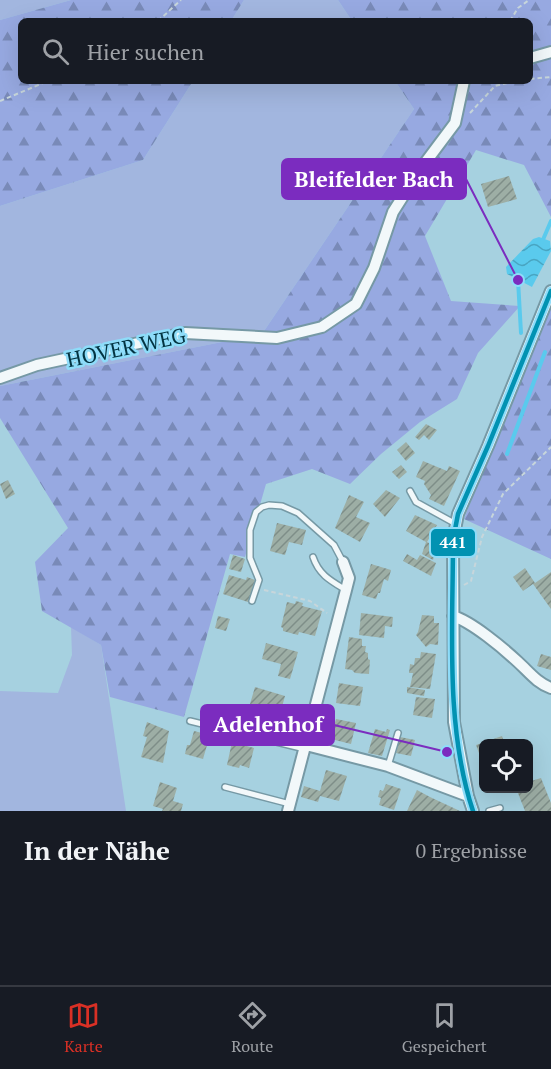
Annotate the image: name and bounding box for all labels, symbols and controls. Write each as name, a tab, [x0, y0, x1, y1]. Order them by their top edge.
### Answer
search box	[18, 18, 533, 84]
icon: search	[39, 35, 72, 68]
text: Hier suchen	[87, 37, 204, 66]
callout: Bleifelder Bach	[282, 159, 466, 199]
text: Bleifelder Bach	[294, 164, 454, 193]
street label: HOVER WEG	[64, 321, 189, 373]
line badge: 441	[430, 528, 476, 557]
text: 441	[439, 531, 467, 553]
callout: Adelenhof	[201, 705, 334, 745]
text: Adelenhof	[213, 709, 325, 738]
map controls	[479, 739, 533, 793]
button: locate	[479, 739, 533, 793]
text: In der Nähe	[24, 833, 170, 867]
text: 0 Ergebnisse	[415, 837, 527, 864]
tab: Karte	[64, 999, 103, 1057]
tab: Route	[231, 999, 273, 1057]
tab: Gespeichert	[402, 999, 487, 1057]

